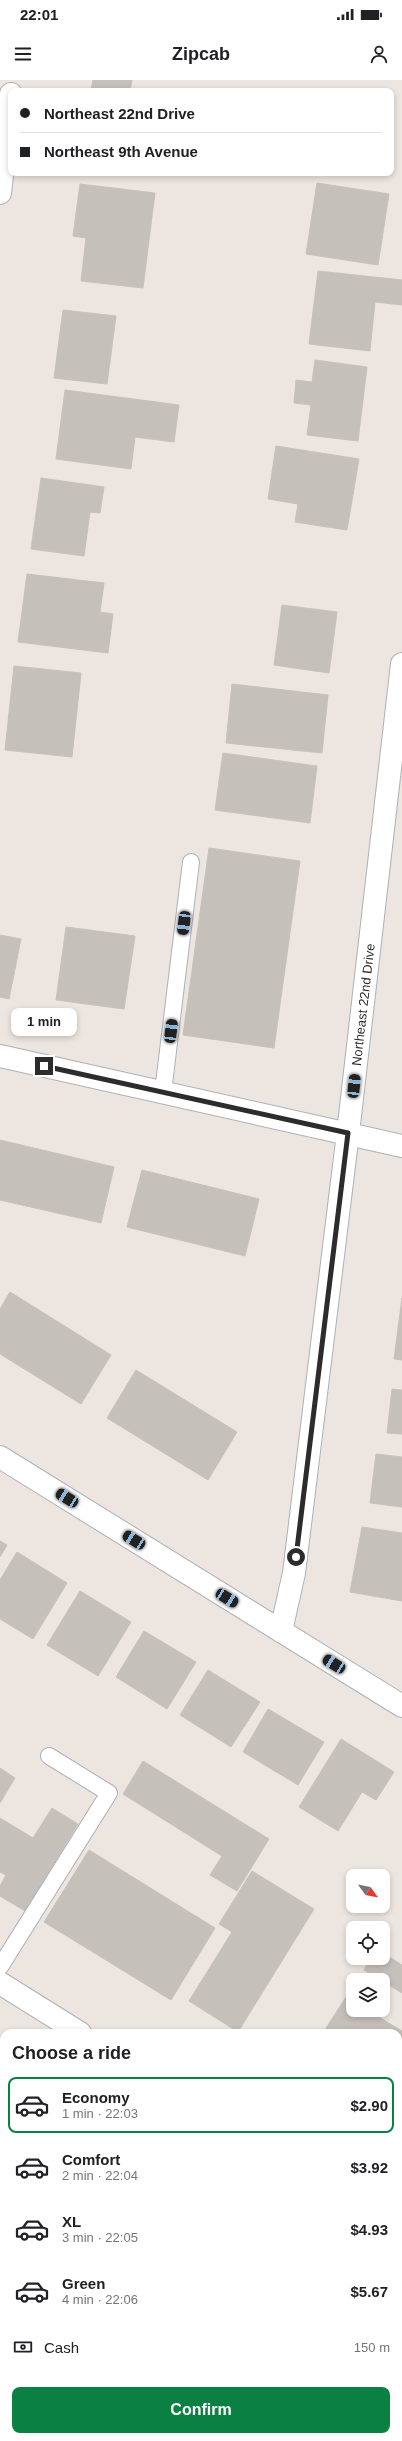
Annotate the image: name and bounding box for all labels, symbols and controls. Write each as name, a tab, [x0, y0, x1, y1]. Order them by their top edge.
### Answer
text: 22:01	[20, 6, 58, 23]
icon: menu	[12, 43, 34, 65]
icon: person	[368, 43, 390, 65]
text: Zipcab	[172, 44, 230, 64]
text: Northeast 22nd Drive	[44, 105, 195, 122]
text: Northeast 9th Avenue	[44, 143, 198, 160]
car	[177, 910, 191, 936]
street label: Northeast 22nd Drive	[348, 943, 377, 1067]
callout: 1 min	[11, 1008, 77, 1036]
text: 1 min	[27, 1014, 61, 1029]
car	[164, 1018, 178, 1044]
route end	[35, 1057, 53, 1075]
car	[347, 1073, 361, 1099]
car	[54, 1487, 80, 1509]
car	[121, 1529, 147, 1551]
route start	[287, 1548, 305, 1566]
car	[214, 1587, 240, 1609]
car	[321, 1653, 347, 1675]
north arrow	[346, 1869, 390, 1913]
map controls	[346, 1869, 390, 2017]
button: locate	[346, 1921, 390, 1965]
button: layers	[346, 1973, 390, 2017]
text: Choose a ride	[12, 2043, 131, 2063]
icon: car	[14, 2087, 50, 2123]
text: Economy	[62, 2089, 130, 2106]
text: $2.90	[350, 2097, 388, 2114]
text: 1 min · 22:03	[62, 2106, 138, 2121]
icon: car	[14, 2149, 50, 2185]
text: Comfort	[62, 2151, 120, 2168]
text: $3.92	[350, 2159, 388, 2176]
text: 2 min · 22:04	[62, 2168, 138, 2183]
icon: car	[14, 2211, 50, 2247]
text: XL	[62, 2213, 81, 2230]
text: $4.93	[350, 2221, 388, 2238]
text: 3 min · 22:05	[62, 2230, 138, 2245]
icon: car	[14, 2273, 50, 2309]
text: Green	[62, 2275, 105, 2292]
text: $5.67	[350, 2283, 388, 2300]
text: 4 min · 22:06	[62, 2292, 138, 2307]
icon: cash	[12, 2336, 34, 2358]
text: Cash	[44, 2339, 79, 2356]
text: 150 m	[354, 2340, 390, 2355]
button: Confirm	[12, 2387, 390, 2433]

